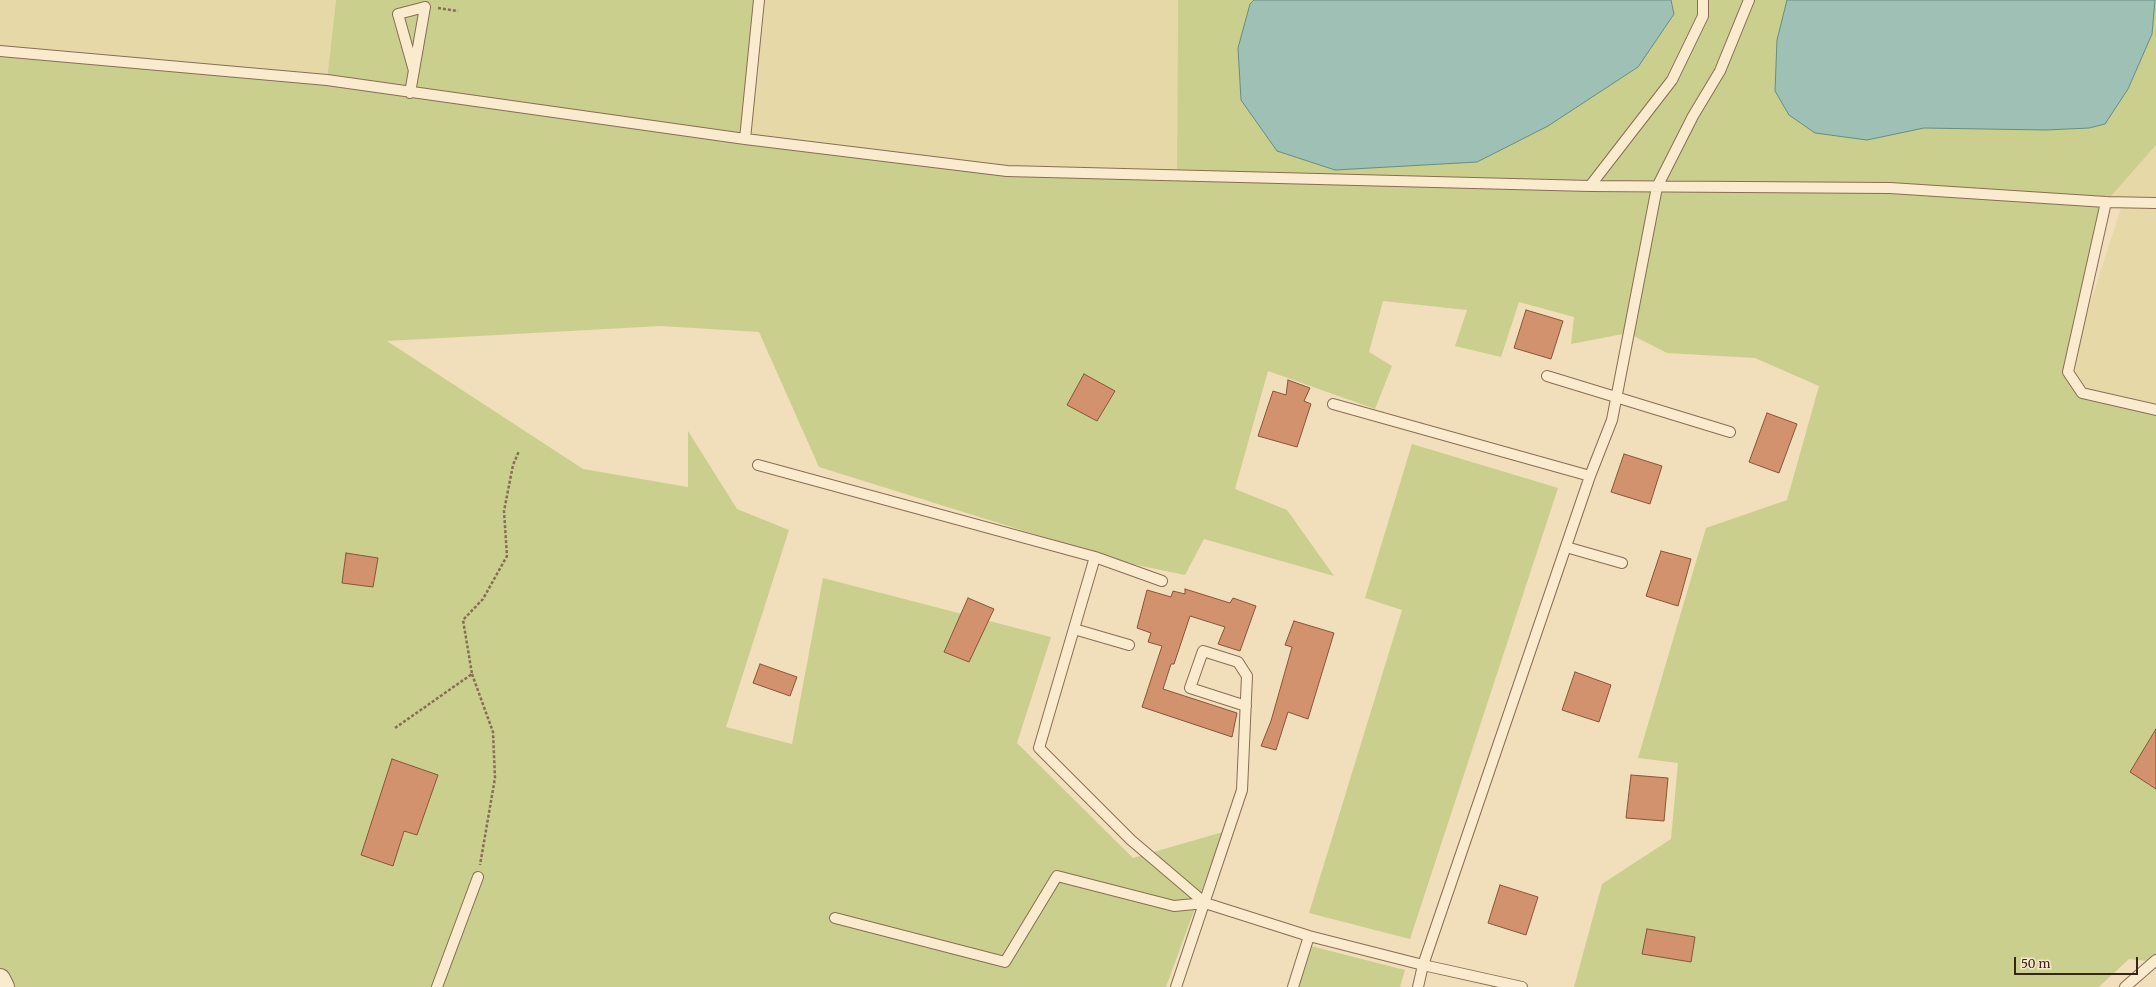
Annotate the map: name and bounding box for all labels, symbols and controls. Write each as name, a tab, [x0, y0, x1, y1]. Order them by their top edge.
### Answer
scale bar	[2016, 949, 2140, 975]
text: 50 m	[2021, 956, 2050, 971]

